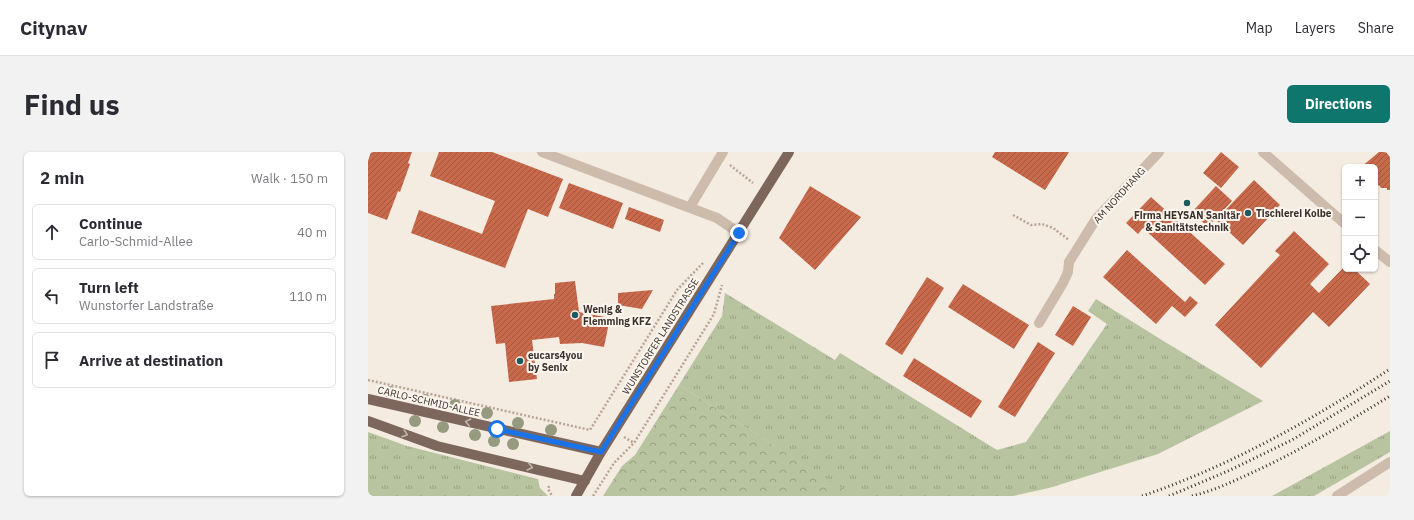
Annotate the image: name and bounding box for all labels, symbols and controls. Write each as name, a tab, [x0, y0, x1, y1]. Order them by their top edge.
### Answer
text: Citynav	[20, 16, 87, 40]
text: Map	[1246, 19, 1273, 37]
text: Layers	[1295, 19, 1336, 37]
text: Share	[1358, 19, 1394, 37]
button: Directions	[1287, 85, 1390, 123]
text: Find us	[24, 86, 120, 123]
street label: AM NORDHANG	[1091, 164, 1148, 226]
map controls	[1342, 164, 1378, 272]
button: +	[1342, 164, 1378, 200]
text: 2 min	[40, 167, 84, 189]
text: Walk · 150 m	[251, 170, 328, 187]
marker: Firma HEYSAN Sanitär & Sanitätstechnik	[1182, 198, 1192, 208]
button: −	[1342, 200, 1378, 236]
place label: Tischlerei Kolbe	[1256, 207, 1332, 220]
marker: Tischlerei Kolbe	[1243, 208, 1253, 218]
place label: Firma HEYSAN Sanitär & Sanitätstechnik	[1134, 209, 1240, 234]
text: Continue	[79, 214, 143, 233]
icon: ahead	[41, 221, 63, 243]
text: 40 m	[297, 224, 327, 241]
route end	[730, 224, 748, 242]
text: Carlo-Schmid-Allee	[79, 233, 193, 250]
button: locate	[1342, 236, 1378, 272]
street label: WUNSTORFER LANDSTRASSE	[619, 276, 702, 397]
text: Turn left	[79, 278, 139, 297]
icon: left	[41, 285, 63, 307]
text: 110 m	[289, 288, 327, 305]
text: Wunstorfer Landstraße	[79, 297, 214, 314]
place label: Wenig & Flemming KFZ	[583, 303, 651, 328]
marker: Wenig & Flemming KFZ	[570, 310, 580, 320]
icon: arrive	[41, 349, 63, 371]
place label: eucars4you by Senix	[528, 349, 582, 374]
text: Arrive at destination	[79, 351, 223, 370]
marker: eucars4you by Senix	[515, 356, 525, 366]
street label: CARLO-SCHMID-ALLEE	[376, 383, 482, 420]
one-way arrow	[464, 419, 471, 427]
route start	[488, 420, 506, 438]
one-way arrow	[401, 430, 408, 438]
one-way arrow	[527, 463, 534, 471]

